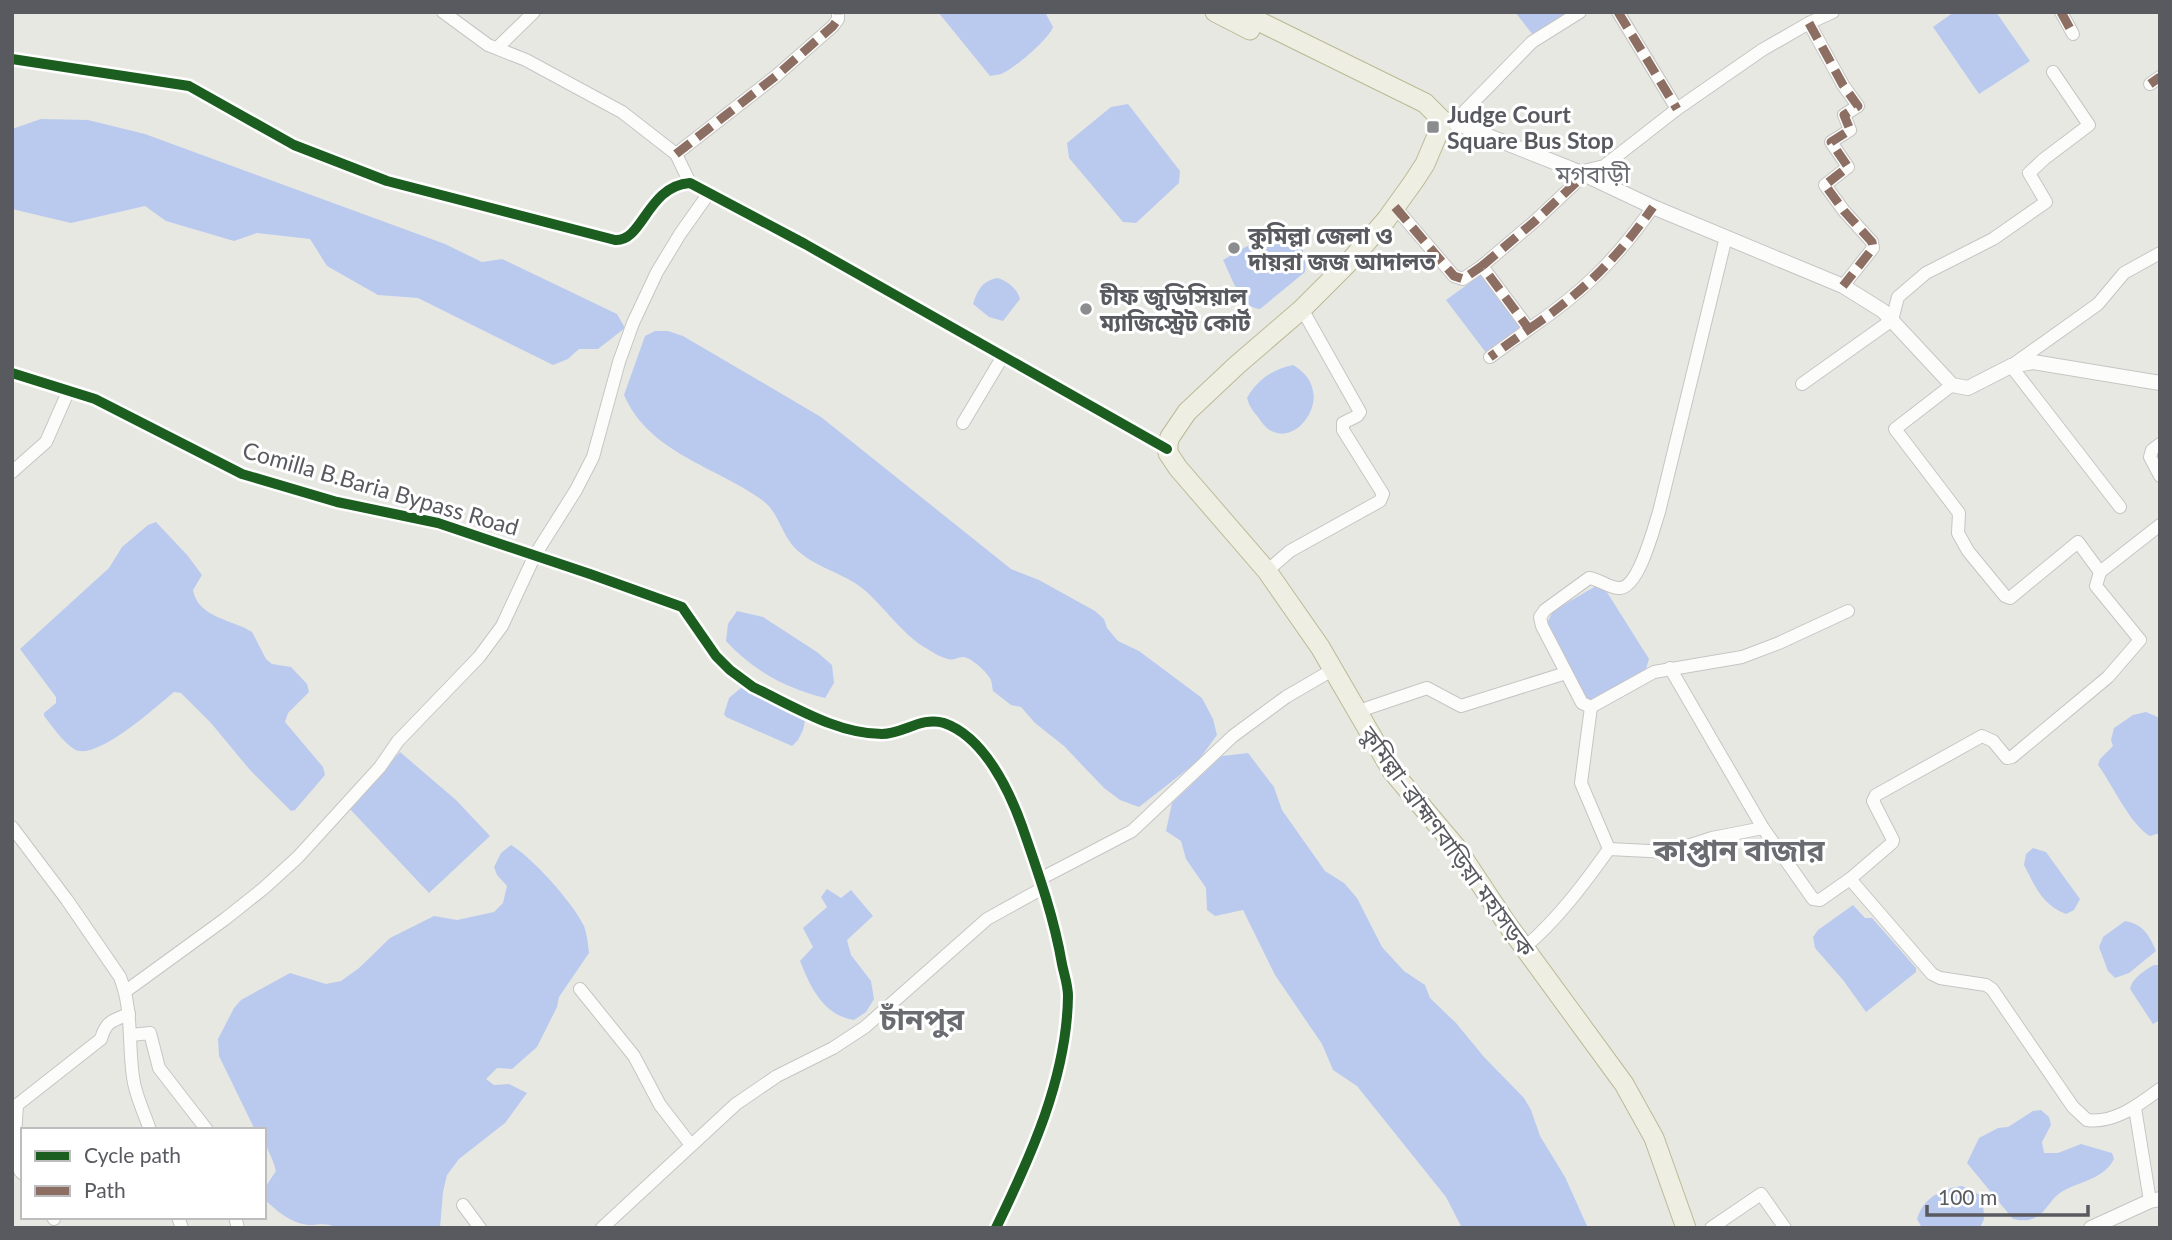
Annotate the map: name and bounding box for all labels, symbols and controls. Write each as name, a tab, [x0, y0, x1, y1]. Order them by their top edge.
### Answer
place label: Judge Court Square Bus Stop	[1447, 100, 1614, 154]
marker: Judge Court Square Bus Stop	[1425, 119, 1441, 135]
district label: মগবাড়ী	[1555, 159, 1631, 188]
place label: কুমিল্লা জেলা ও দায়রা জজ আদালত	[1247, 221, 1437, 275]
marker: কুমিল্লা জেলা ও দায়রা জজ আদালত	[1226, 240, 1242, 256]
place label: চীফ জুডিসিয়াল ম্যাজিস্ট্রেট কোর্ট	[1099, 282, 1252, 336]
marker: চীফ জুডিসিয়াল ম্যাজিস্ট্রেট কোর্ট	[1078, 301, 1094, 317]
street label: Comilla B.Baria Bypass Road	[240, 435, 522, 541]
street label: কুমিল্লা–ব্রাহ্মণবাড়িয়া মহাসড়ক	[1354, 720, 1541, 963]
district label: কাপ্তান বাজার	[1652, 831, 1826, 868]
district label: চাঁনপুর	[879, 1000, 965, 1038]
legend	[21, 1128, 266, 1219]
text: Cycle path	[84, 1142, 181, 1167]
scale bar	[1927, 1174, 2088, 1218]
text: Path	[84, 1177, 126, 1202]
text: 100 m	[1938, 1184, 1997, 1209]

